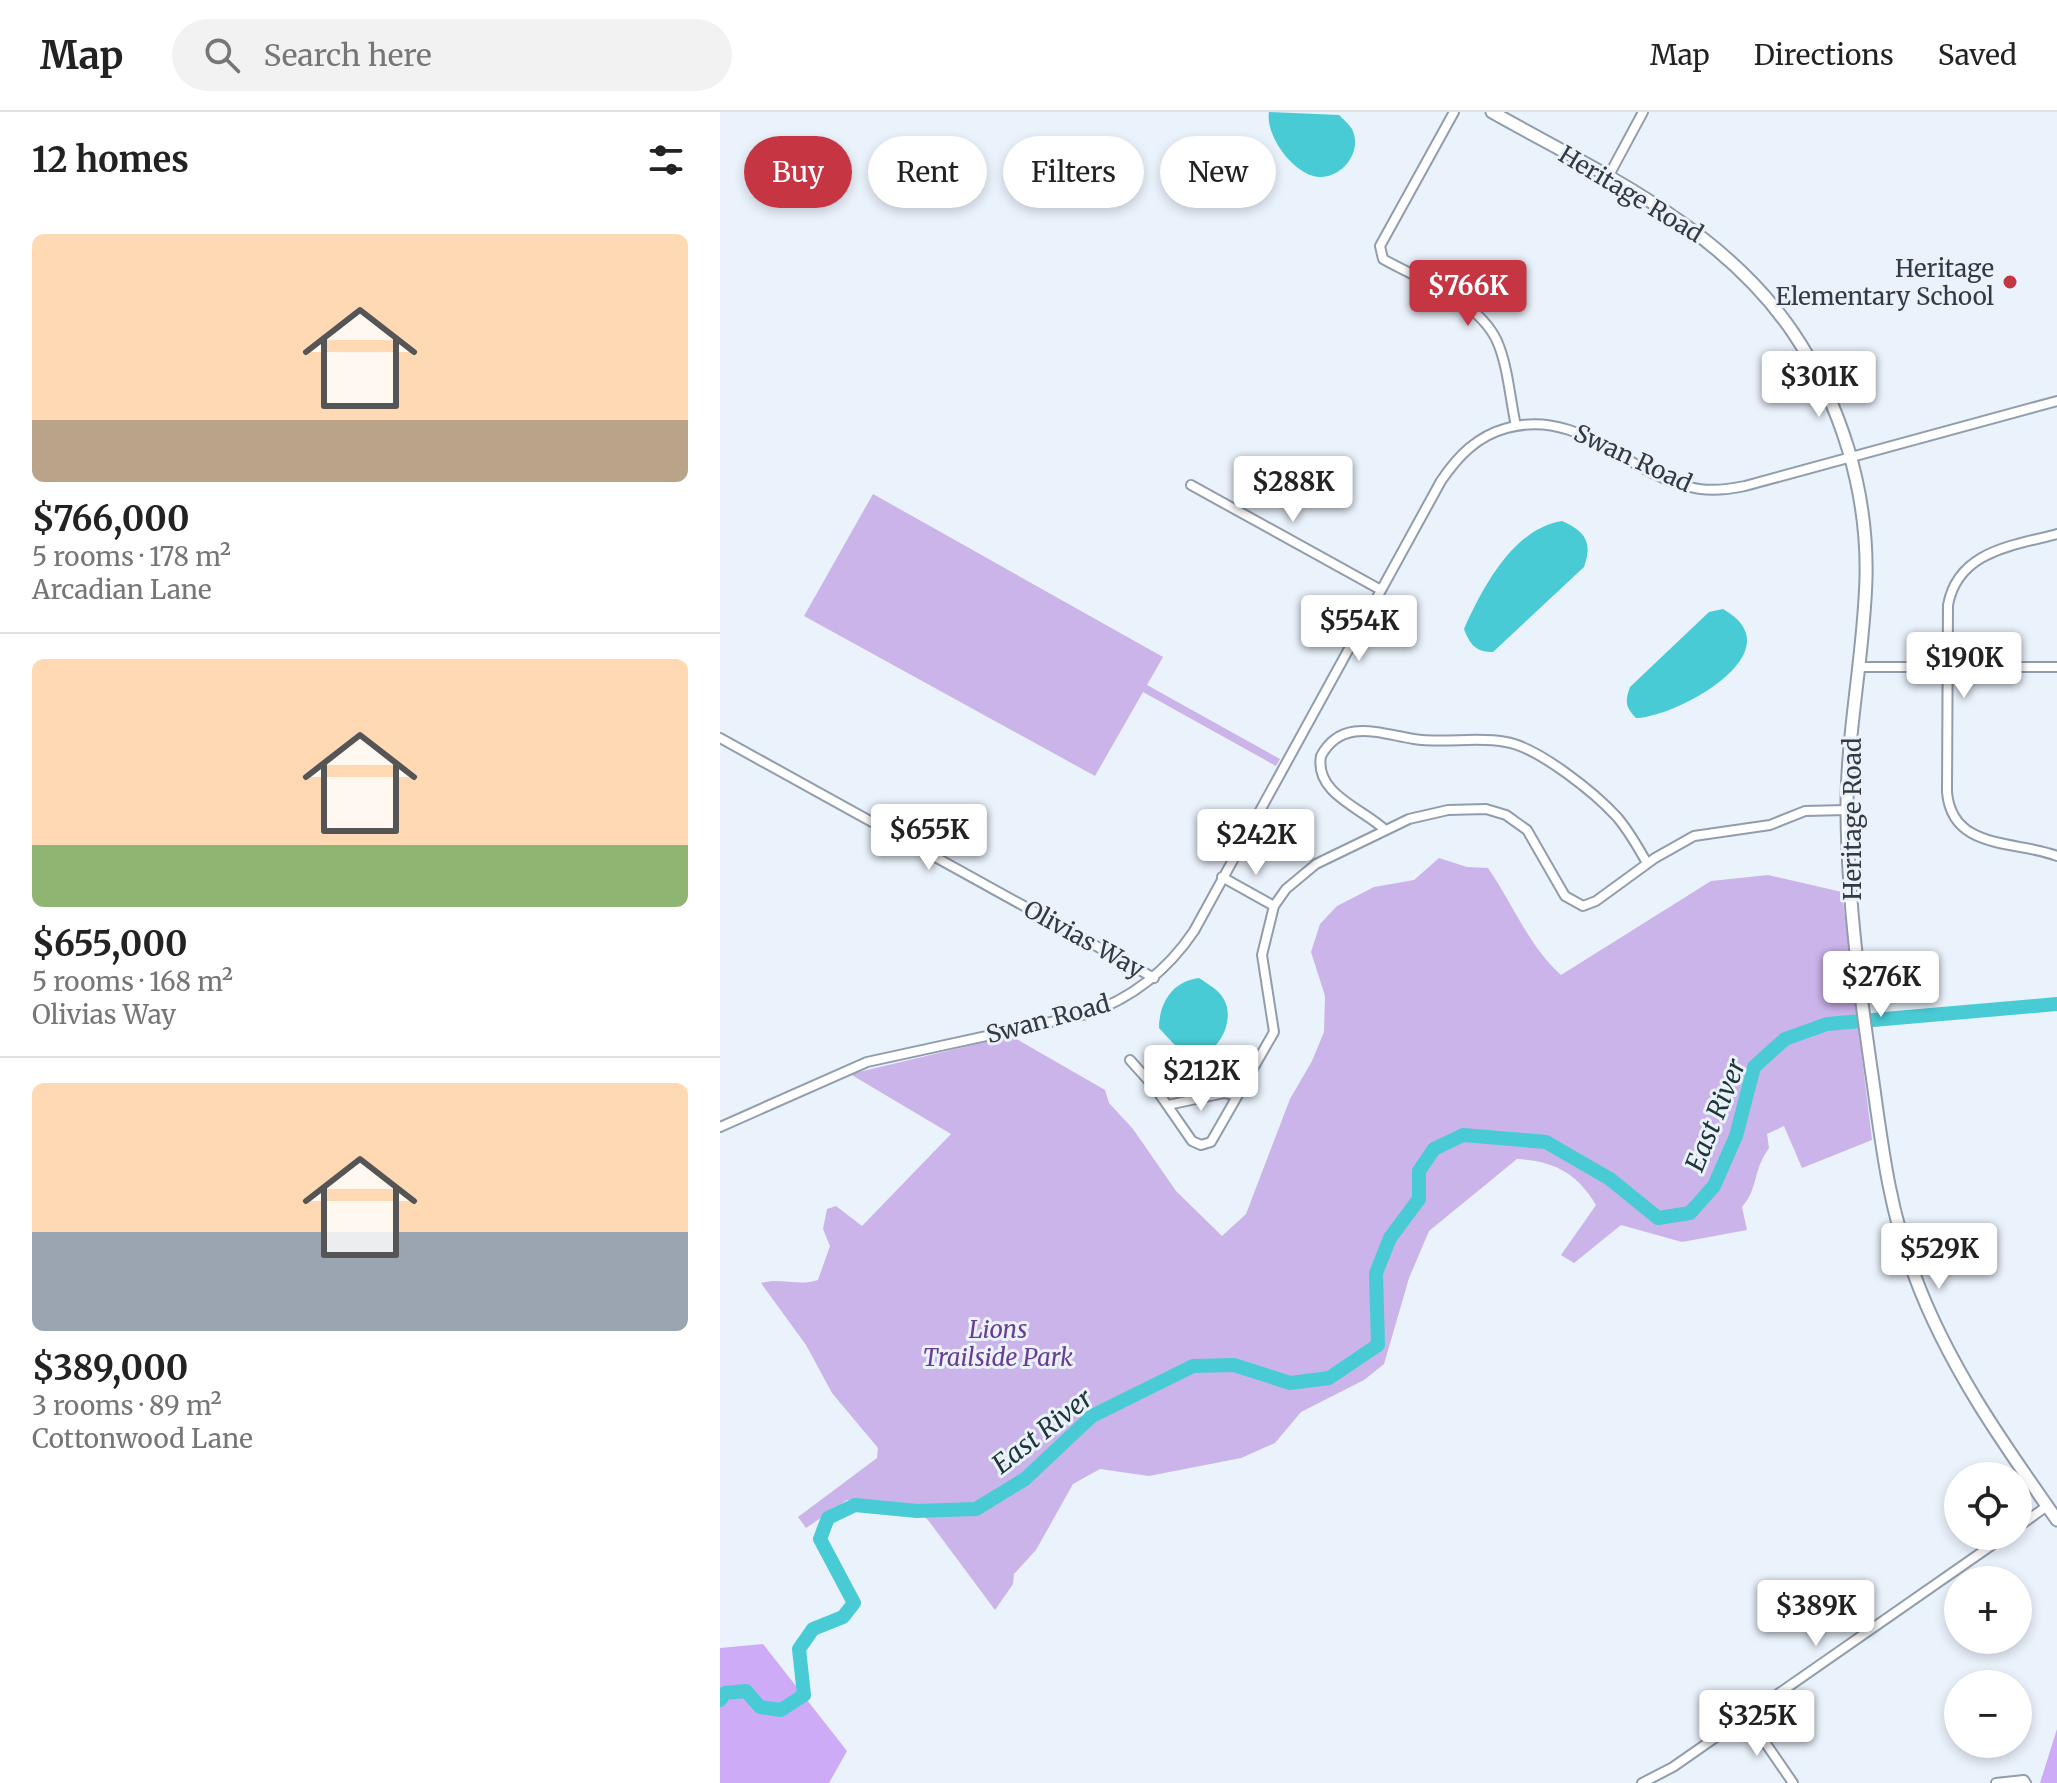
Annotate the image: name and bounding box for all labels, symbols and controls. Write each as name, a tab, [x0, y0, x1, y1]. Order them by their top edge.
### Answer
search box	[172, 19, 732, 91]
text: Map	[40, 32, 124, 79]
icon: search	[200, 33, 244, 77]
text: Search here	[264, 36, 432, 74]
text: Map	[1650, 37, 1710, 73]
text: Directions	[1754, 37, 1894, 73]
text: Saved	[1938, 37, 2017, 73]
chip: Buy	[744, 136, 852, 208]
chip: Rent	[868, 136, 987, 208]
chip: Filters	[1003, 136, 1144, 208]
chip: New	[1160, 136, 1276, 208]
icon: filters	[644, 138, 688, 182]
text: 12 homes	[32, 139, 189, 181]
street label: Heritage Road	[1553, 139, 1709, 249]
place label: Heritage Elementary School	[1775, 253, 1994, 312]
pin: $766K	[1412, 260, 1524, 328]
text: $766K	[1427, 269, 1509, 302]
marker: Heritage Elementary School	[2001, 273, 2019, 291]
icon: home	[288, 286, 432, 430]
pin: $301K	[1763, 351, 1875, 419]
text: $301K	[1780, 360, 1858, 393]
street label: Swan Road	[1569, 417, 1697, 499]
pin: $288K	[1237, 456, 1349, 524]
text: $288K	[1252, 465, 1334, 498]
text: $766,000	[32, 498, 190, 540]
text: 5 rooms · 178 m²	[32, 540, 231, 573]
text: Arcadian Lane	[32, 573, 212, 606]
pin: $554K	[1303, 595, 1415, 663]
text: $554K	[1319, 604, 1399, 637]
pin: $190K	[1908, 632, 2020, 700]
text: $190K	[1924, 641, 2004, 674]
icon: home	[288, 711, 432, 855]
street label: Heritage Road	[1837, 738, 1868, 900]
pin: $655K	[873, 804, 985, 872]
pin: $242K	[1200, 809, 1312, 877]
text: $655K	[889, 813, 969, 846]
text: $242K	[1215, 818, 1297, 851]
street label: Olivias Way	[1018, 893, 1150, 985]
text: $655,000	[32, 923, 188, 965]
pin: $276K	[1825, 951, 1937, 1019]
text: $276K	[1841, 960, 1921, 993]
text: 5 rooms · 168 m²	[32, 965, 233, 998]
street label: Swan Road	[983, 988, 1113, 1050]
text: Olivias Way	[32, 998, 176, 1031]
pin: $212K	[1145, 1045, 1257, 1113]
text: $212K	[1162, 1054, 1240, 1087]
water label: East River	[1678, 1054, 1753, 1176]
icon: home	[288, 1135, 432, 1279]
pin: $529K	[1883, 1223, 1995, 1291]
text: $529K	[1899, 1232, 1979, 1265]
park label: Lions Trailside Park	[923, 1314, 1073, 1373]
text: $389,000	[32, 1347, 188, 1389]
water label: East River	[985, 1381, 1099, 1480]
text: 3 rooms · 89 m²	[32, 1389, 222, 1422]
text: Cottonwood Lane	[32, 1422, 253, 1455]
map controls	[1944, 1462, 2032, 1758]
button: locate	[1944, 1462, 2032, 1550]
button: +	[1944, 1566, 2032, 1654]
pin: $389K	[1760, 1580, 1872, 1648]
text: $389K	[1775, 1589, 1857, 1622]
button: −	[1944, 1670, 2032, 1758]
pin: $325K	[1701, 1690, 1813, 1758]
text: $325K	[1717, 1699, 1797, 1732]

